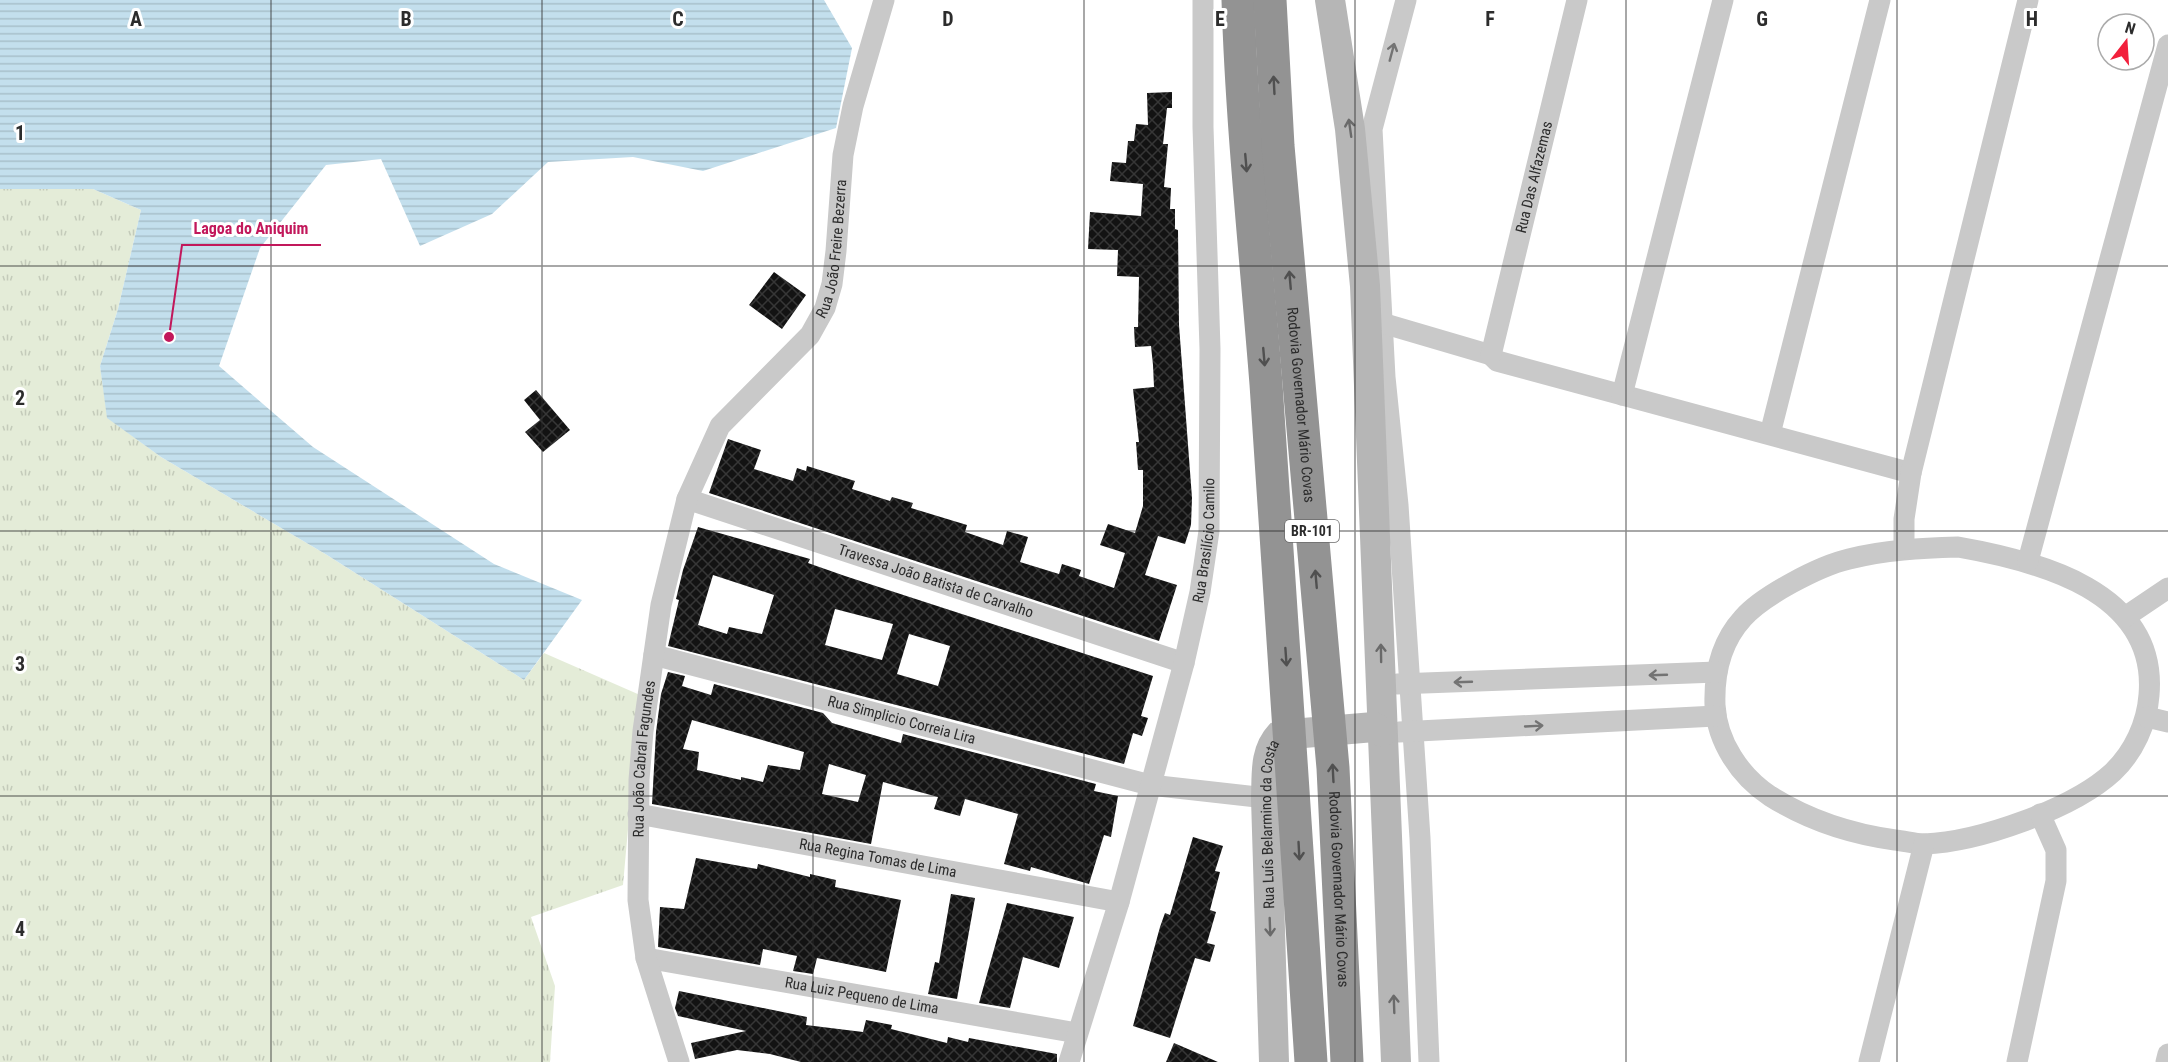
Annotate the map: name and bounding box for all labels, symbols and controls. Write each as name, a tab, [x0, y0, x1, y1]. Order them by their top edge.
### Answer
text: A	[130, 7, 142, 31]
text: B	[400, 7, 412, 31]
text: C	[672, 7, 684, 31]
text: D	[942, 7, 954, 31]
text: E	[1215, 7, 1225, 31]
text: F	[1485, 7, 1495, 31]
text: G	[1756, 7, 1768, 31]
text: H	[2026, 7, 2038, 31]
north arrow	[2096, 12, 2156, 72]
text: N	[2123, 18, 2138, 39]
one-way arrow	[1387, 43, 1398, 62]
one-way arrow	[1269, 76, 1280, 96]
one-way arrow	[1344, 119, 1355, 138]
street label: Rua Das Alfazemas	[1512, 119, 1556, 235]
text: 1	[15, 121, 25, 145]
one-way arrow	[1241, 153, 1252, 173]
street label: Rua João Freire Bezerra	[812, 179, 850, 322]
callout: Lagoa do Aniquim	[182, 211, 321, 245]
text: Lagoa do Aniquim	[194, 219, 309, 238]
one-way arrow	[1284, 270, 1295, 290]
street label: Rodovia Governador Mário Covas	[1283, 306, 1319, 504]
one-way arrow	[1259, 347, 1270, 367]
text: 2	[15, 386, 25, 410]
street label: Rua Brasilício Camilo	[1189, 478, 1218, 605]
road number: BR-101	[1285, 520, 1339, 542]
street label: Travessa João Batista de Carvalho	[836, 540, 1036, 622]
one-way arrow	[1310, 569, 1321, 589]
one-way arrow	[1375, 643, 1386, 663]
one-way arrow	[1281, 646, 1292, 666]
text: 3	[15, 652, 25, 676]
one-way arrow	[1649, 669, 1669, 680]
one-way arrow	[1454, 677, 1474, 688]
street label: Rua João Cabral Fagundes	[630, 679, 659, 838]
street label: Rua Simplicio Correia Lira	[826, 692, 978, 748]
one-way arrow	[1523, 721, 1543, 732]
street label: Rua Luís Belarmino da Costa	[1257, 736, 1283, 909]
one-way arrow	[1327, 763, 1338, 783]
street label: Rodovia Governador Mário Covas	[1325, 791, 1352, 988]
street label: Rua Regina Tomas de Lima	[798, 835, 958, 881]
one-way arrow	[1294, 841, 1305, 861]
text: 4	[15, 917, 25, 941]
one-way arrow	[1264, 917, 1276, 937]
street label: Rua Luiz Pequeno de Lima	[783, 973, 940, 1018]
one-way arrow	[1388, 994, 1399, 1014]

